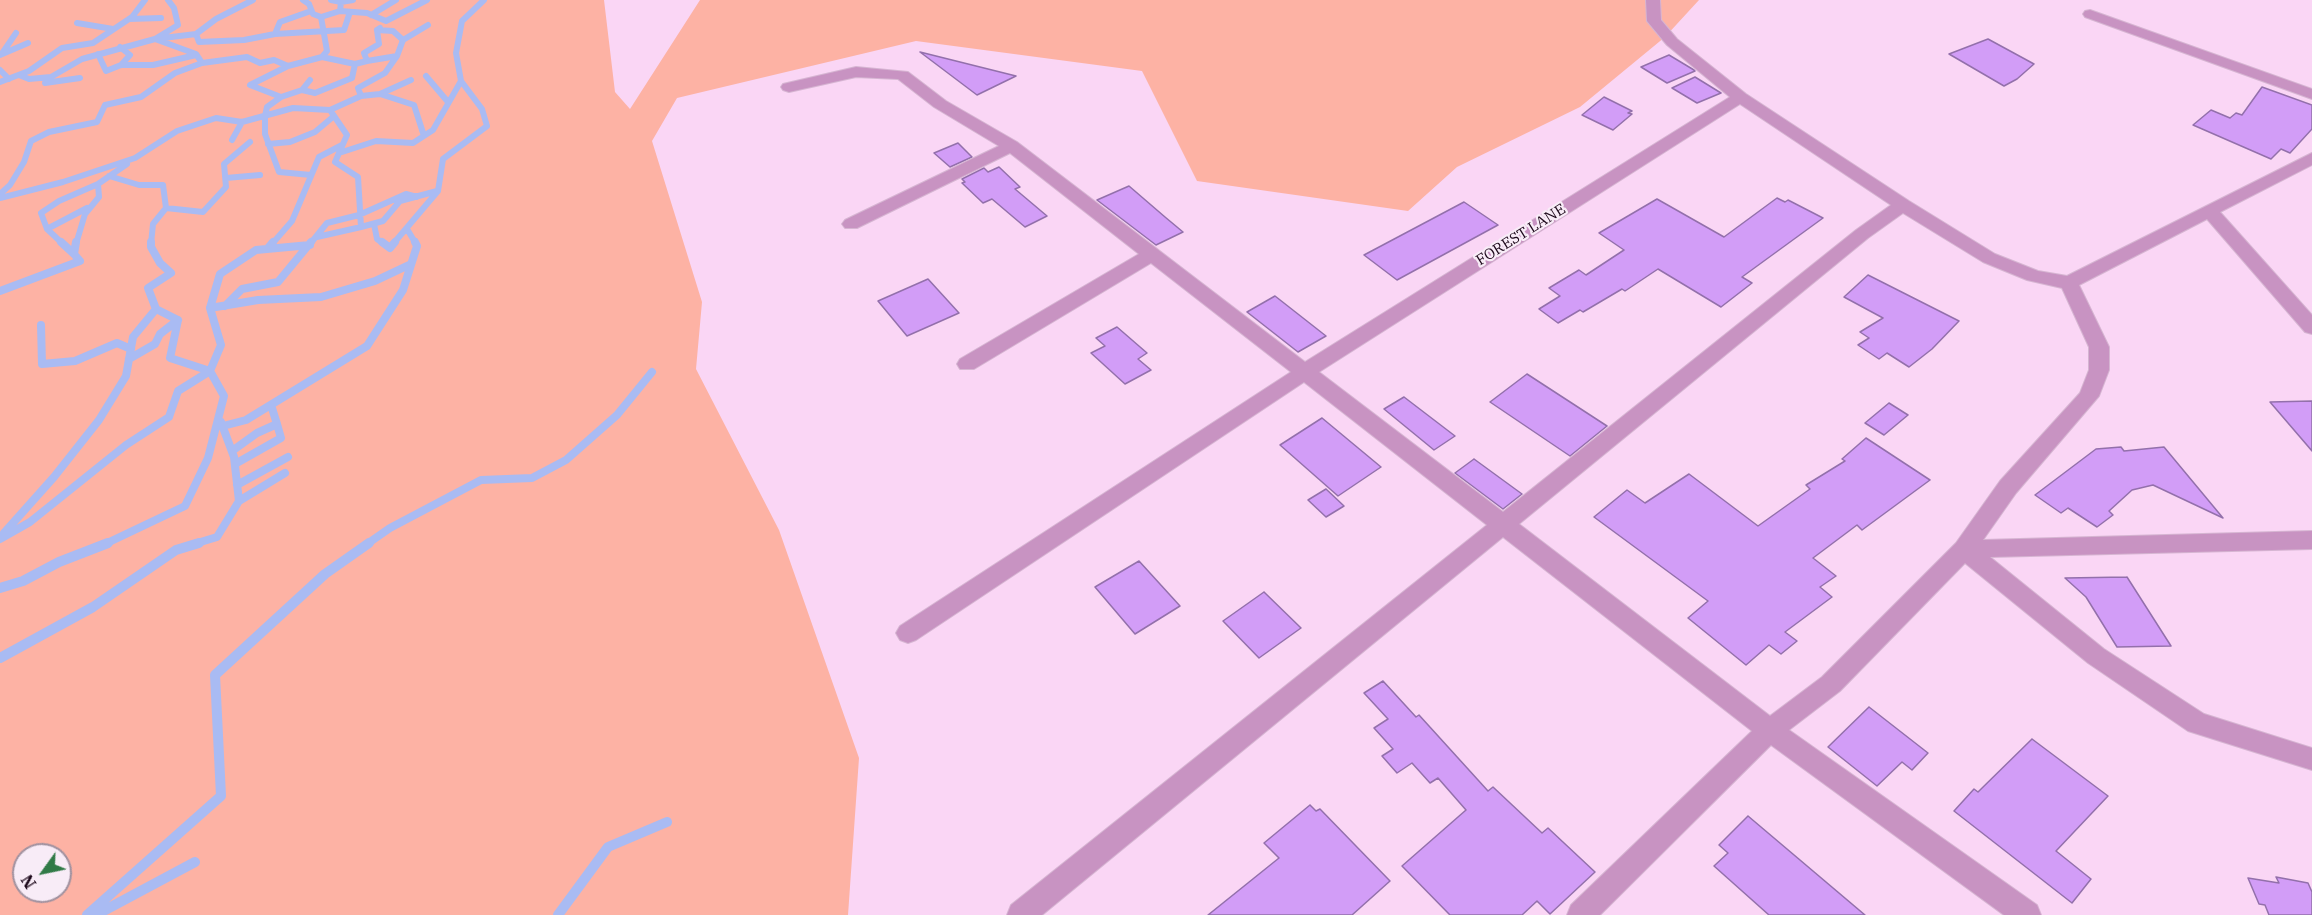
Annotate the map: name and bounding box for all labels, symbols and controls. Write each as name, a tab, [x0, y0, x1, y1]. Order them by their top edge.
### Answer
street label: FOREST LANE	[1473, 200, 1569, 270]
north arrow	[12, 843, 72, 903]
text: N	[17, 871, 40, 892]

